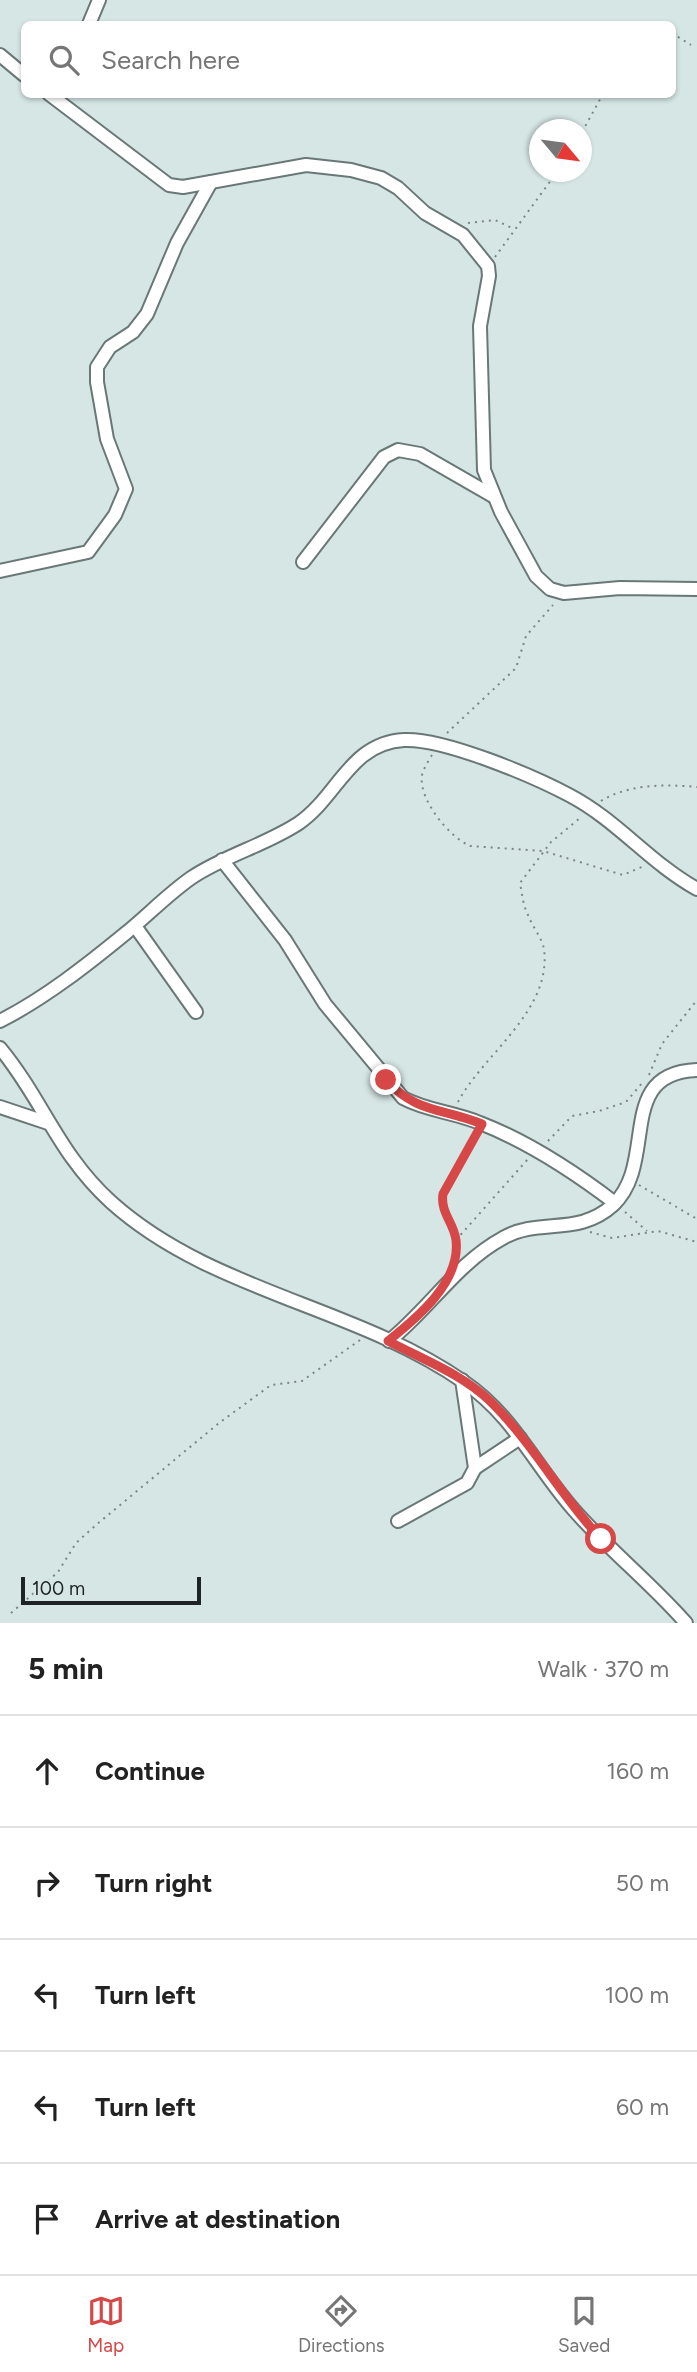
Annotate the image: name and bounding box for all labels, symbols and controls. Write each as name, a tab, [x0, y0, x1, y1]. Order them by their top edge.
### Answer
search box	[21, 21, 676, 98]
icon: search	[45, 41, 83, 79]
text: Search here	[101, 44, 240, 76]
north arrow	[529, 119, 592, 182]
route end	[370, 1064, 401, 1095]
route start	[585, 1523, 616, 1554]
scale bar	[21, 1574, 201, 1606]
text: 100 m	[32, 1577, 85, 1600]
text: 5 min	[28, 1650, 104, 1687]
text: Walk · 370 m	[538, 1655, 669, 1683]
icon: ahead	[28, 1752, 66, 1790]
text: Continue	[95, 1755, 205, 1787]
text: 160 m	[606, 1757, 669, 1785]
icon: right	[28, 1864, 66, 1902]
text: Turn right	[95, 1867, 212, 1899]
text: 50 m	[616, 1869, 669, 1897]
icon: left	[28, 1976, 66, 2014]
text: Turn left	[95, 1979, 196, 2011]
text: 100 m	[605, 1981, 669, 2009]
icon: left	[28, 2088, 66, 2126]
text: Turn left	[95, 2091, 196, 2123]
text: 60 m	[616, 2093, 669, 2121]
icon: arrive	[28, 2200, 66, 2238]
text: Arrive at destination	[95, 2203, 340, 2235]
tab: Map	[87, 2292, 125, 2357]
tab: Directions	[298, 2292, 385, 2357]
tab: Saved	[558, 2292, 610, 2357]

